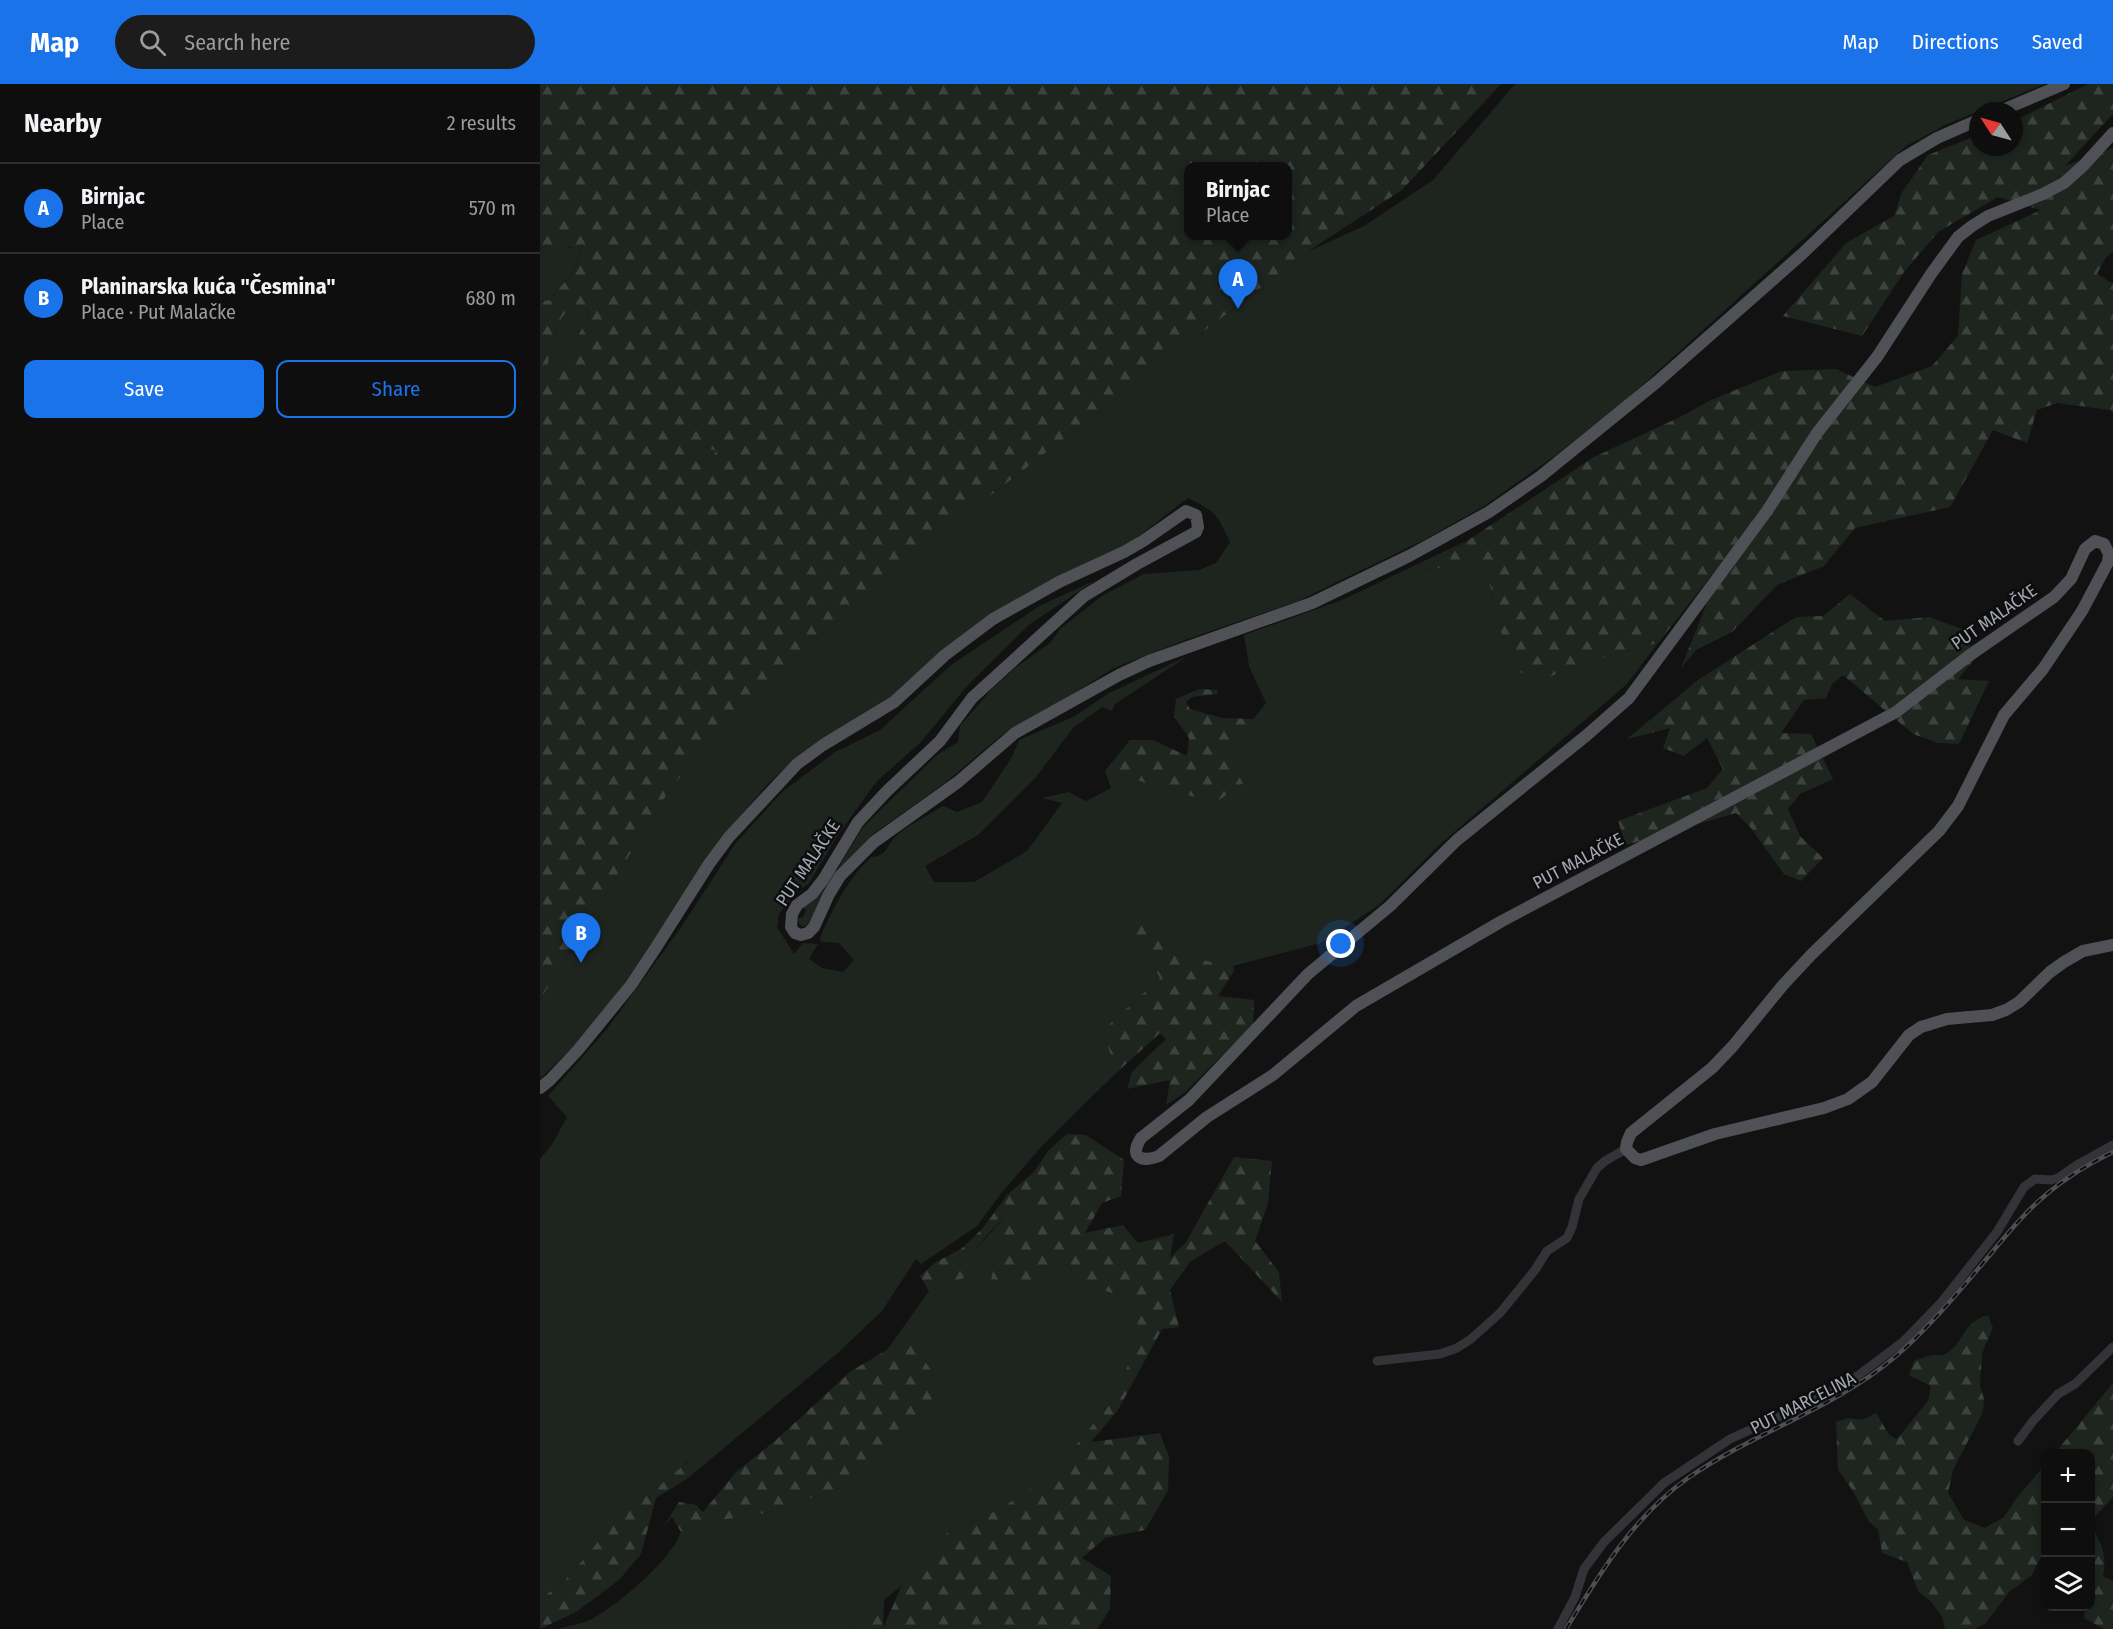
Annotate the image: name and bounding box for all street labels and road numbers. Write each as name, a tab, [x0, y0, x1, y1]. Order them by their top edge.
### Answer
street label: PUT MALAČKE	[1947, 580, 2041, 654]
street label: PUT MALAČKE	[771, 816, 845, 910]
street label: PUT MALAČKE	[1529, 828, 1627, 894]
street label: PUT MARCELINA	[1747, 1367, 1860, 1439]

